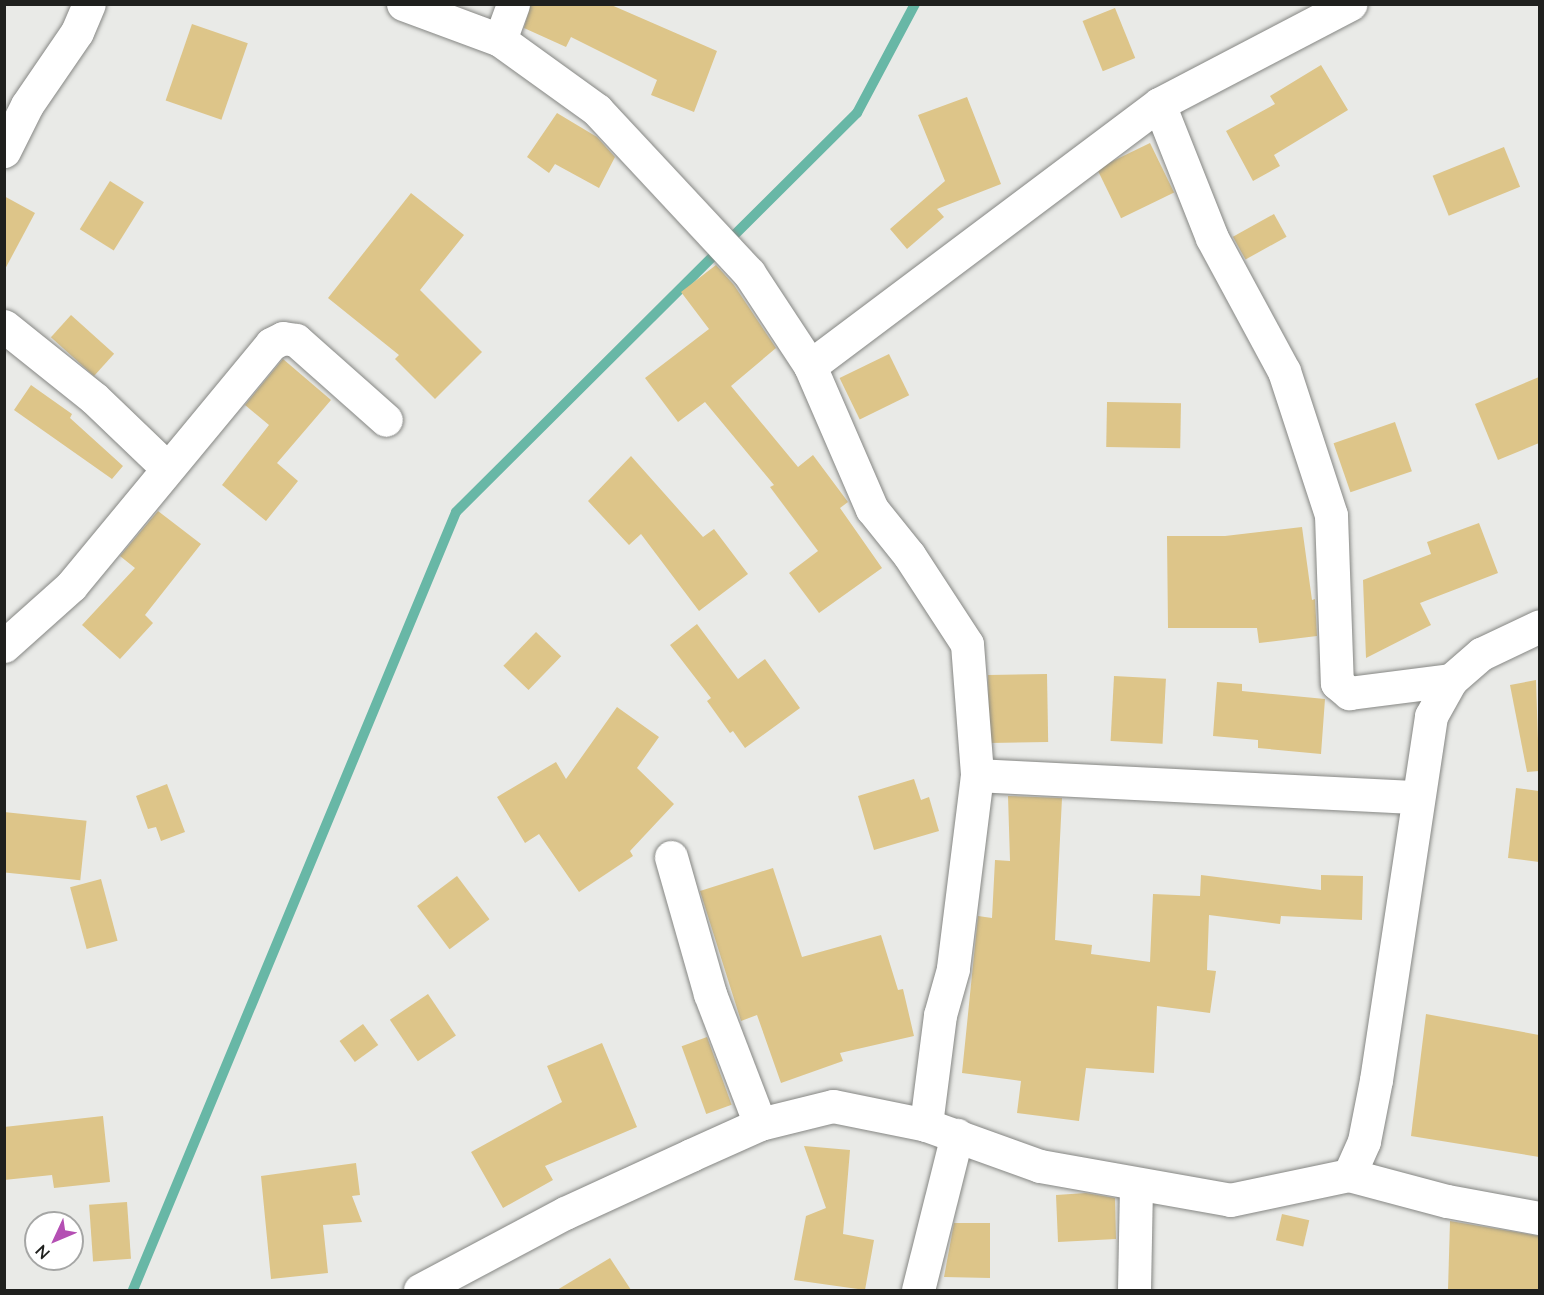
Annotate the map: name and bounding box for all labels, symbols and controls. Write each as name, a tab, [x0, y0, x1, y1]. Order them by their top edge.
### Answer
north arrow	[24, 1211, 84, 1271]
text: N	[31, 1241, 53, 1264]

